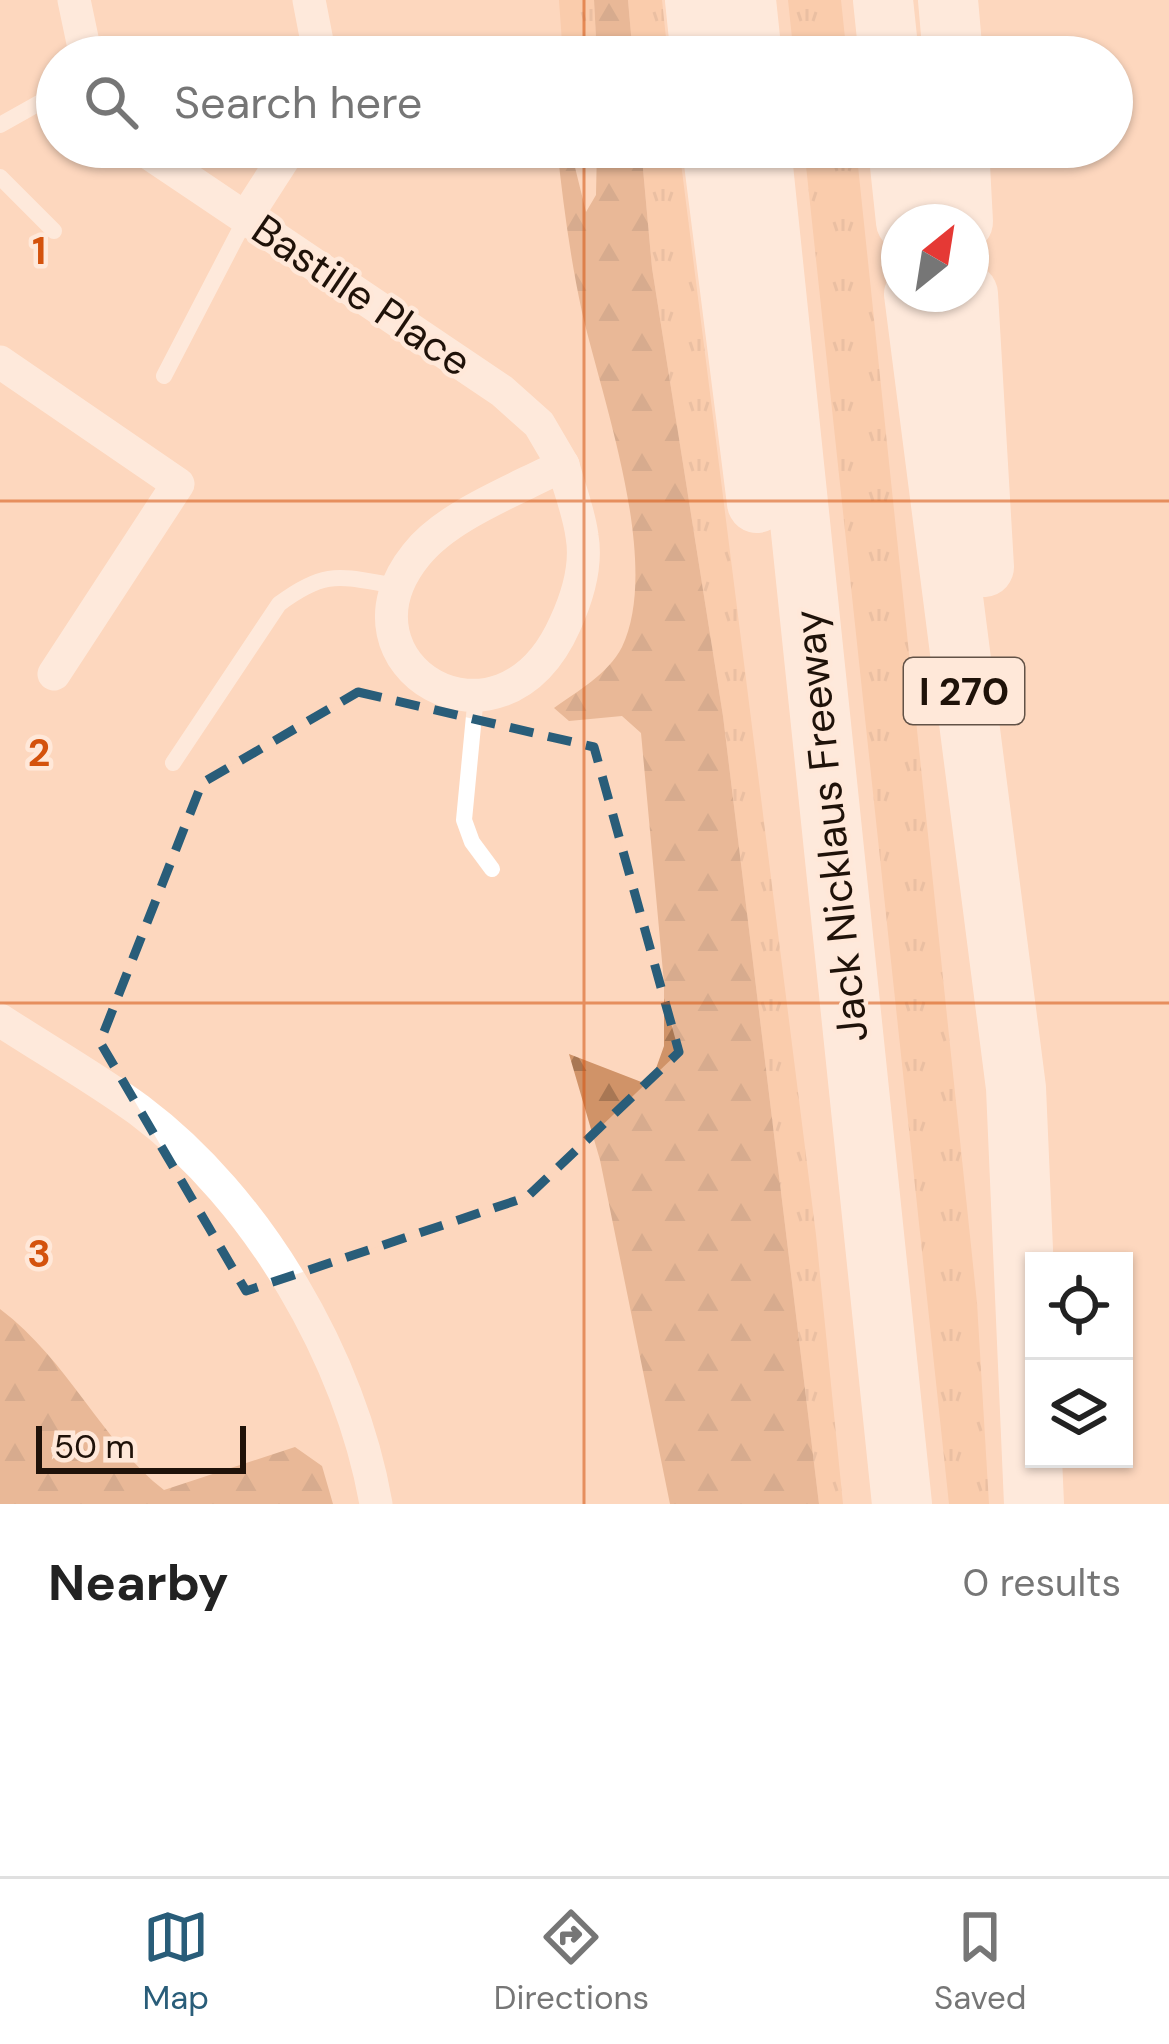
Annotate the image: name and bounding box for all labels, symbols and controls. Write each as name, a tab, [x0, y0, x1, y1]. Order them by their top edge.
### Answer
search box	[36, 36, 1133, 168]
icon: search	[78, 69, 144, 135]
text: Search here	[174, 73, 422, 132]
street label: Bastille Place	[241, 202, 482, 389]
north arrow	[881, 204, 989, 312]
text: 1	[32, 225, 46, 276]
street label: Jack Nicklaus Freeway	[780, 607, 881, 1045]
road number: I 270	[904, 658, 1024, 724]
text: 2	[28, 727, 50, 778]
text: 3	[27, 1228, 51, 1279]
map controls	[1025, 1252, 1133, 1468]
button: locate	[1025, 1252, 1133, 1360]
button: layers	[1025, 1360, 1133, 1468]
scale bar	[36, 1420, 246, 1473]
text: 50 m	[54, 1425, 135, 1468]
text: Nearby	[48, 1549, 229, 1616]
text: 0 results	[963, 1557, 1121, 1608]
tab: Map	[142, 1904, 209, 2019]
tab: Directions	[494, 1904, 649, 2019]
tab: Saved	[934, 1904, 1027, 2019]

